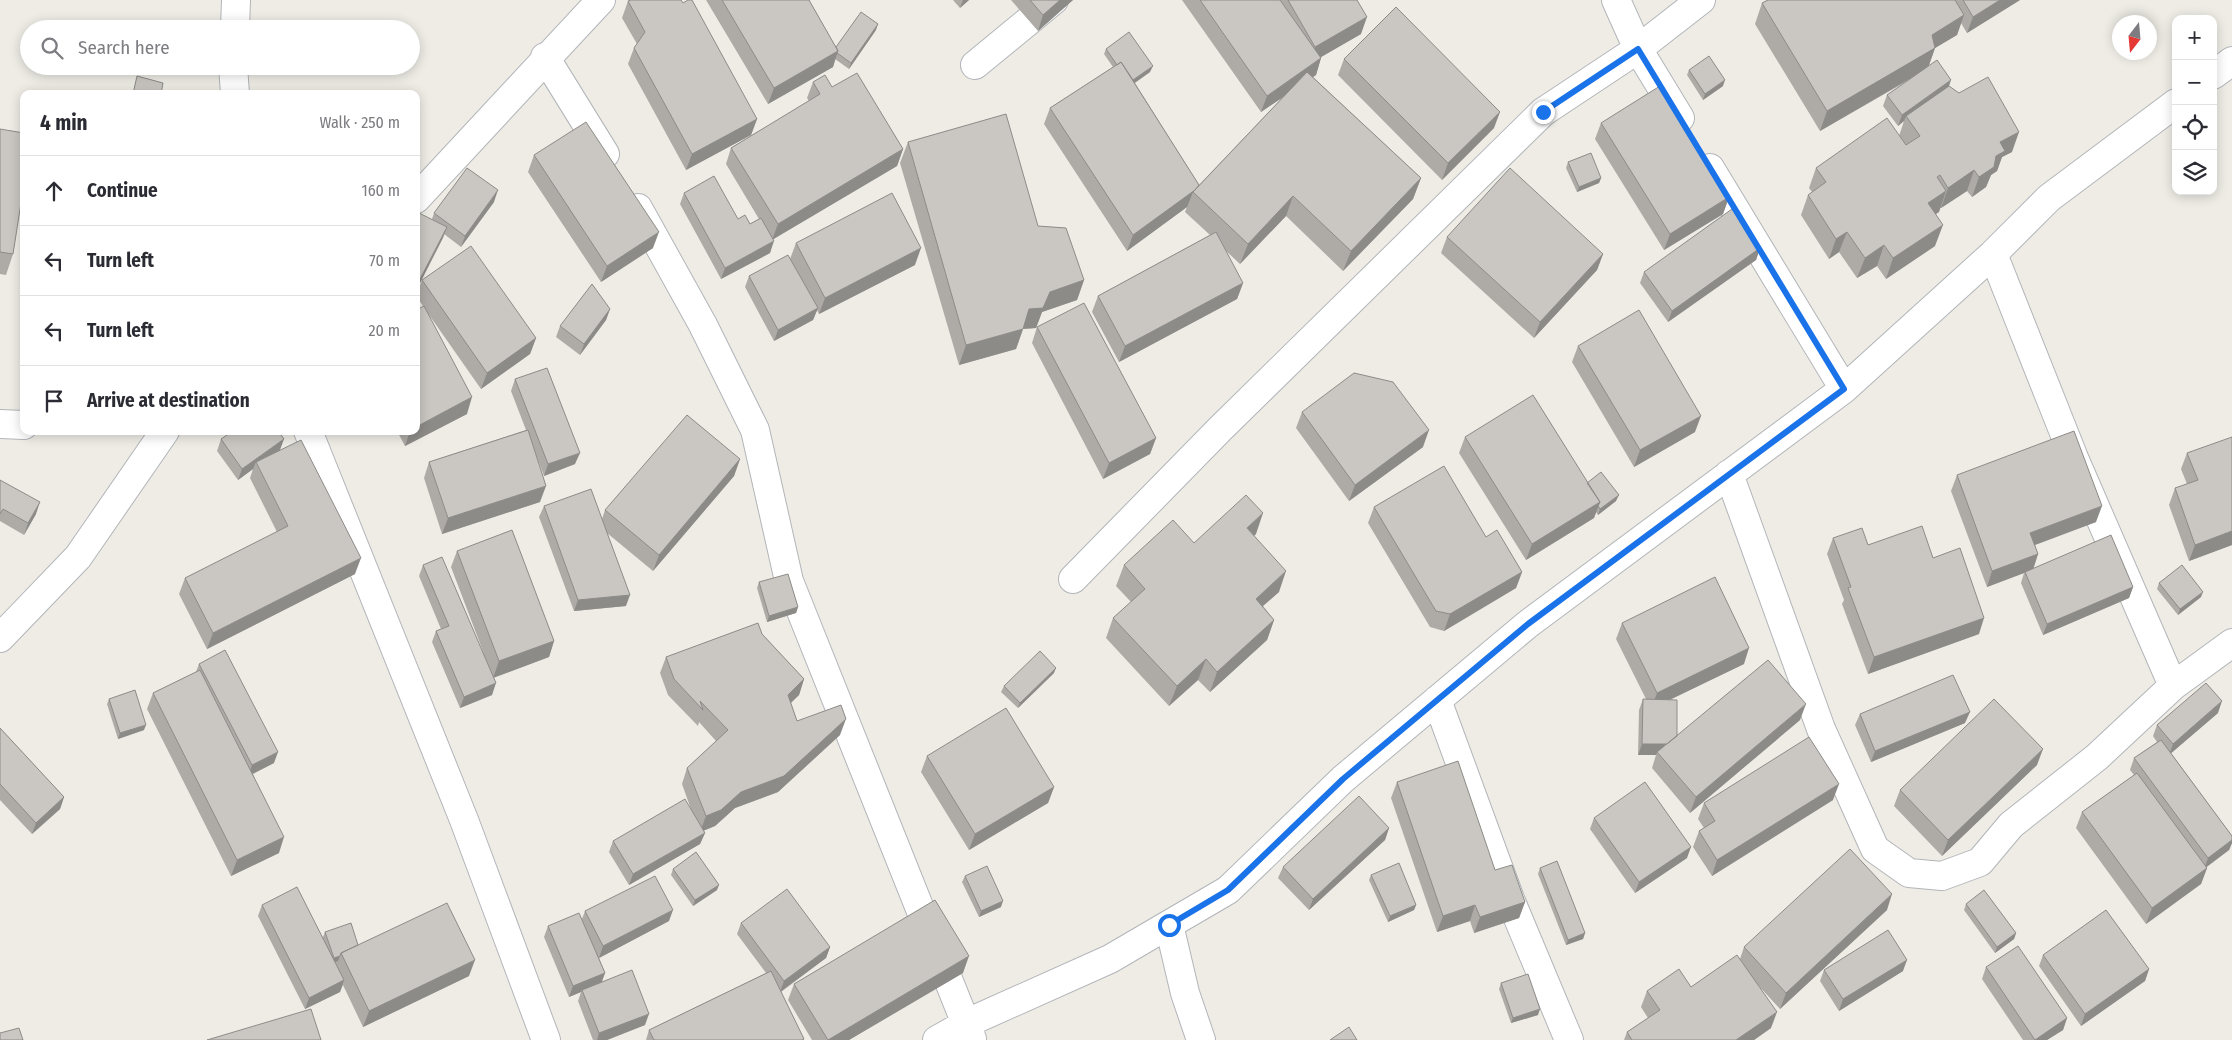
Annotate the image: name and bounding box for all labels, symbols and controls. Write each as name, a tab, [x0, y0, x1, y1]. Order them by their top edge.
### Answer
north arrow	[2112, 15, 2157, 60]
map controls	[2172, 15, 2217, 195]
button: +	[2172, 15, 2217, 60]
search box	[20, 20, 420, 75]
icon: search	[38, 34, 66, 62]
text: Search here	[78, 36, 170, 59]
button: −	[2172, 60, 2217, 105]
route end	[1532, 101, 1555, 124]
button: locate	[2172, 105, 2217, 150]
text: 4 min	[40, 110, 88, 136]
text: Walk · 250 m	[319, 113, 400, 132]
button: layers	[2172, 150, 2217, 195]
icon: ahead	[40, 177, 68, 205]
text: Continue	[87, 179, 158, 202]
text: 160 m	[361, 181, 400, 200]
icon: left	[40, 247, 68, 275]
text: Turn left	[87, 249, 154, 272]
text: 70 m	[369, 251, 400, 270]
icon: left	[40, 317, 68, 345]
text: Turn left	[87, 319, 154, 342]
text: 20 m	[369, 321, 400, 340]
icon: arrive	[40, 387, 68, 415]
text: Arrive at destination	[87, 389, 250, 412]
route start	[1158, 914, 1181, 937]

